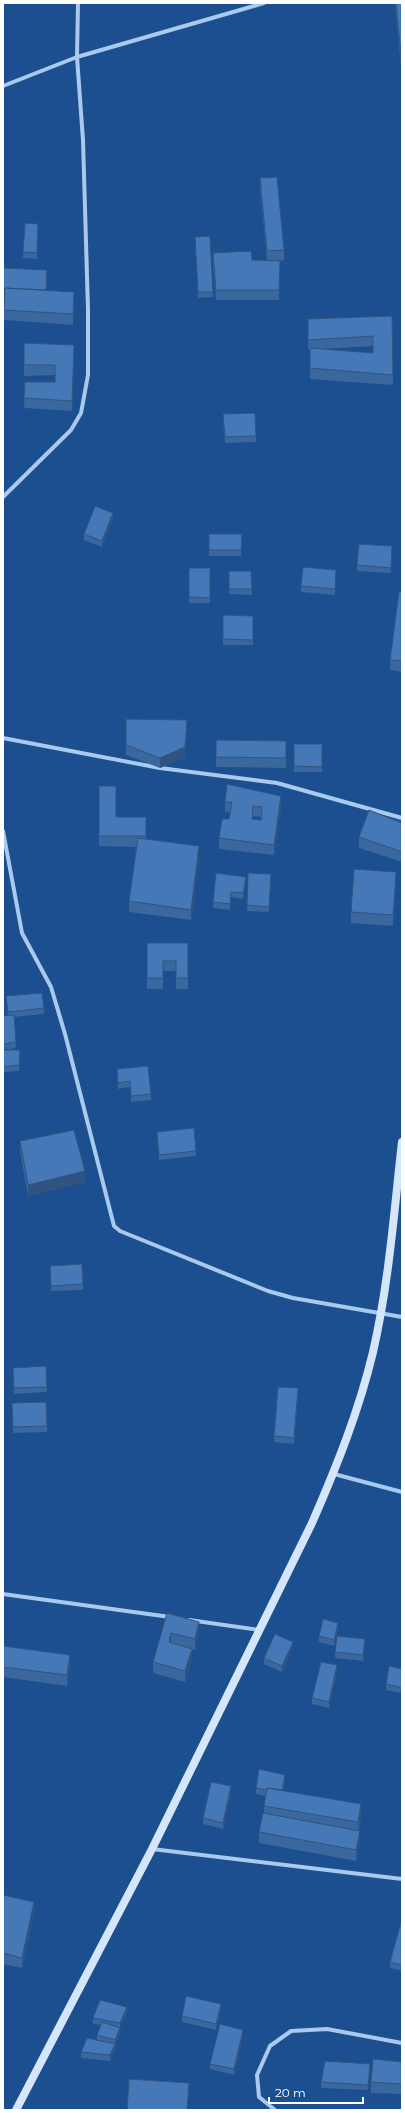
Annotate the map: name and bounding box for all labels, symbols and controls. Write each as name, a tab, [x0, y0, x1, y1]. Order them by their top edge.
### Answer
scale bar	[269, 2079, 363, 2105]
text: 20 m	[275, 2085, 306, 2100]

